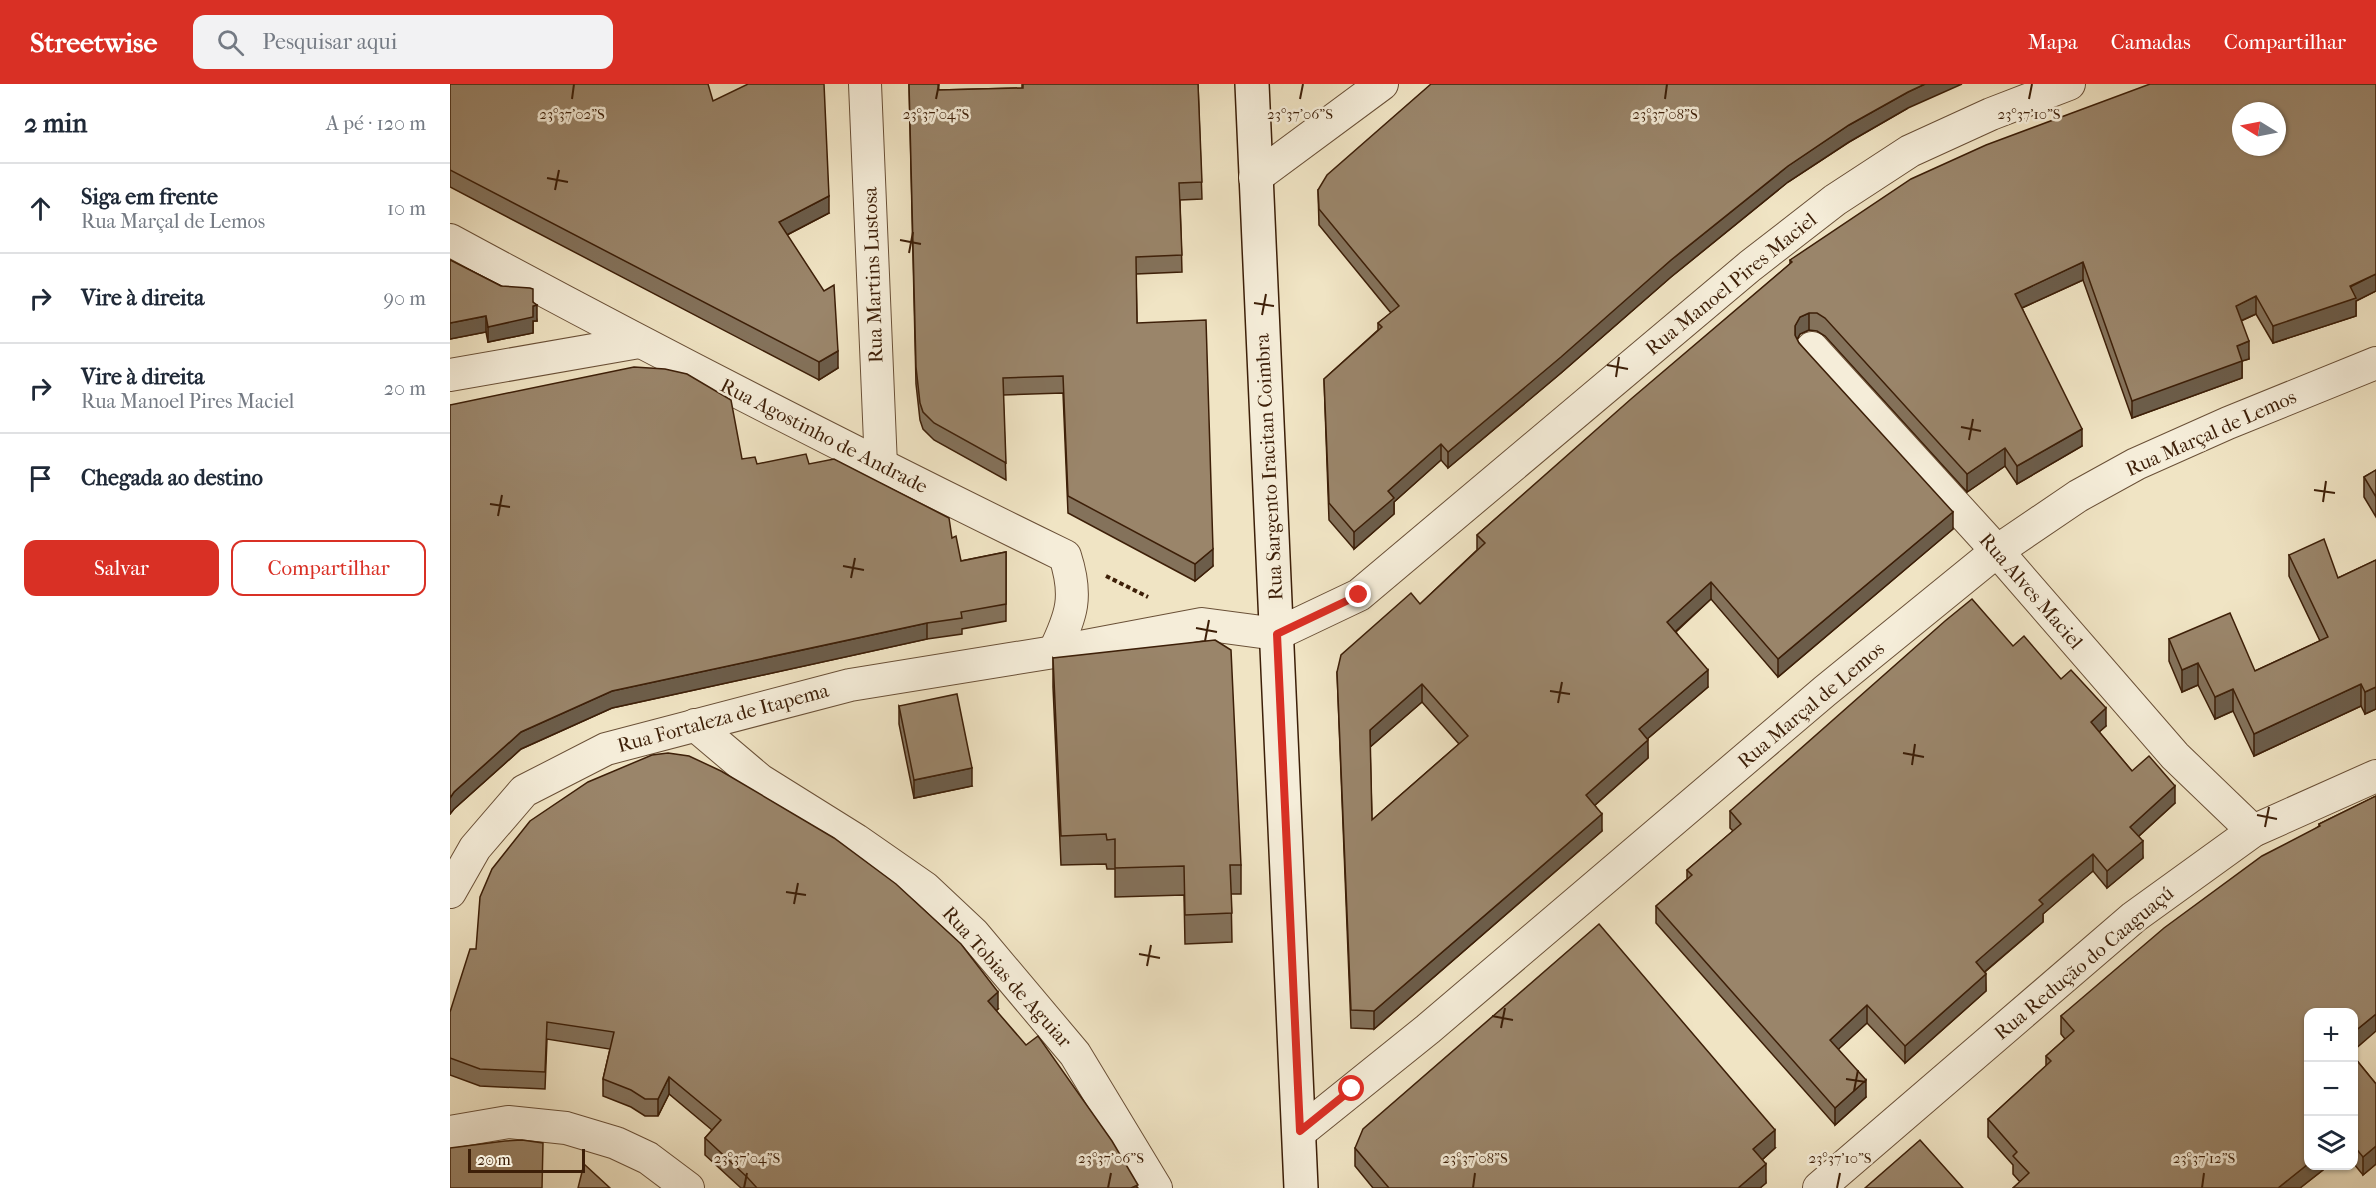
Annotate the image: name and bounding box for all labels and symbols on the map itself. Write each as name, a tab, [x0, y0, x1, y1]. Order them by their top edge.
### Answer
north arrow	[2232, 102, 2286, 156]
text: 23°37'02"S	[539, 105, 605, 123]
text: 23°37'04"S	[903, 105, 969, 123]
text: 23°37'06"S	[1267, 105, 1333, 123]
text: 23°37'08"S	[1632, 105, 1698, 123]
text: 23°37'10"S	[1997, 105, 2061, 123]
street label: Rua Martins Lustosa	[858, 186, 888, 363]
street label: Rua Manoel Pires Maciel	[1641, 208, 1821, 360]
street label: Rua Sargento Iracitan Coimbra	[1250, 332, 1287, 601]
street label: Rua Agostinho de Andrade	[717, 374, 932, 498]
street label: Rua Marçal de Lemos	[2122, 385, 2300, 481]
street label: Rua Alves Maciel	[1974, 528, 2088, 654]
route end	[1345, 581, 1371, 607]
street label: Rua Marçal de Lemos	[1733, 637, 1889, 773]
street label: Rua Fortaleza de Itapema	[615, 678, 832, 757]
street label: Rua Redução do Caaguaçú	[1990, 881, 2179, 1045]
street label: Rua Tobias de Aguiar	[938, 902, 1077, 1053]
route start	[1338, 1075, 1364, 1101]
scale bar	[468, 1146, 585, 1174]
text: 23°37'04"S	[714, 1149, 780, 1167]
text: 23°37'06"S	[1078, 1149, 1144, 1167]
text: 23°37'08"S	[1442, 1149, 1508, 1167]
text: 23°37'10"S	[1808, 1149, 1872, 1167]
text: 23°37'12"S	[2173, 1149, 2236, 1167]

